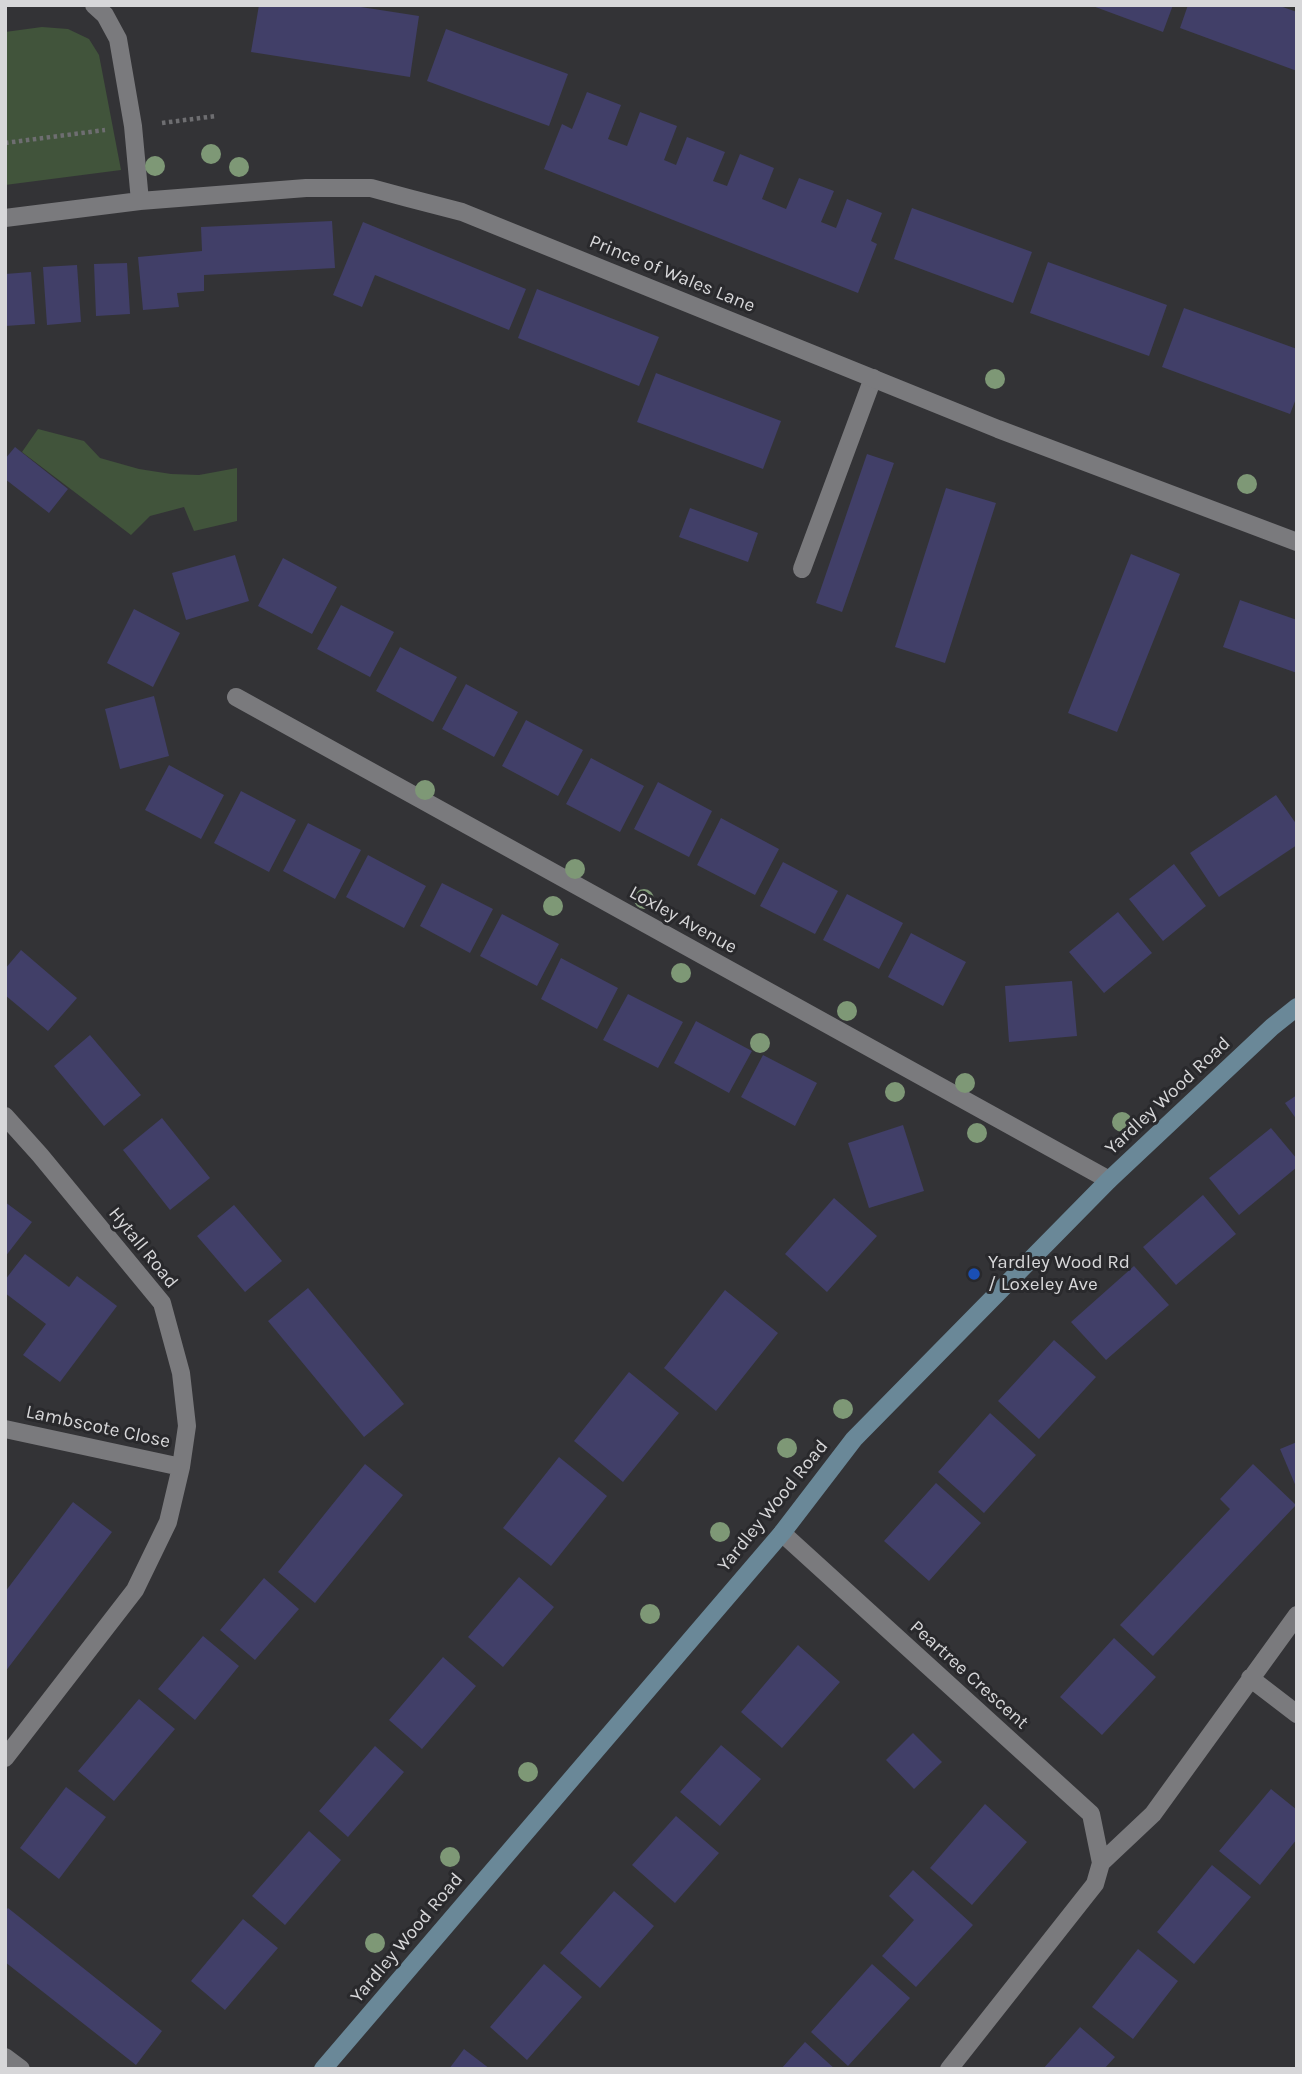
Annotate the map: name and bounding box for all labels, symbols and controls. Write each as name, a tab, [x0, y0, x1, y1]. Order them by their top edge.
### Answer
street label: Prince of Wales Lane	[586, 230, 758, 318]
street label: Loxley Avenue	[625, 881, 741, 959]
street label: Yardley Wood Road	[1101, 1032, 1235, 1160]
street label: Hytall Road	[103, 1203, 183, 1293]
place label: Yardley Wood Rd / Loxeley Ave	[988, 1252, 1130, 1296]
marker: Yardley Wood Rd / Loxeley Ave	[966, 1266, 982, 1282]
street label: Lambscote Close	[24, 1401, 172, 1453]
street label: Yardley Wood Road	[713, 1436, 833, 1576]
street label: Peartree Crescent	[905, 1616, 1033, 1734]
street label: Yardley Wood Road	[346, 1868, 468, 2008]

